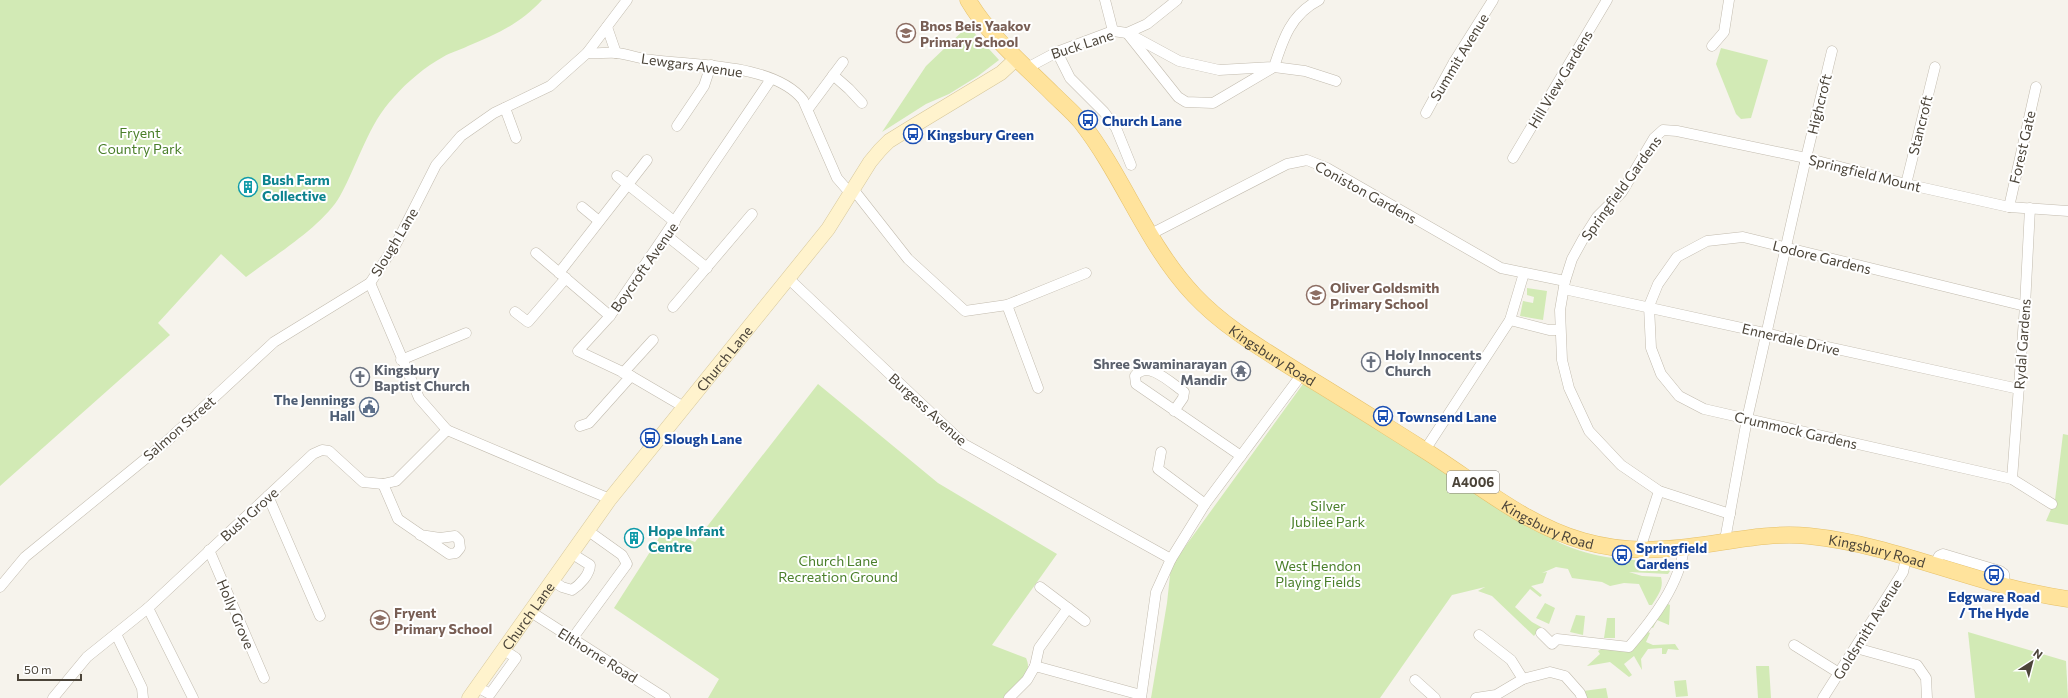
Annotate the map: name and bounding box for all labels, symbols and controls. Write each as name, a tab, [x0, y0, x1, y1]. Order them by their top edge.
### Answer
street label: Summit Avenue	[1426, 10, 1492, 104]
place label: Bnos Beis Yaakov Primary School	[920, 17, 1031, 50]
school or university icon: Bnos Beis Yaakov Primary School	[895, 22, 917, 44]
street label: Buck Lane	[1049, 26, 1115, 62]
street label: Hill View Gardens	[1524, 27, 1596, 131]
street label: Lewgars Avenue	[640, 49, 744, 81]
street label: Highcroft	[1803, 72, 1835, 136]
street label: Stancroft	[1904, 93, 1936, 157]
bus stop icon: Church Lane	[1077, 109, 1099, 131]
street label: Forest Gate	[2005, 109, 2039, 185]
place label: Church Lane	[1102, 112, 1182, 129]
bus stop icon: Kingsbury Green	[902, 123, 924, 145]
park label: Fryent Country Park	[98, 124, 183, 157]
place label: Kingsbury Green	[927, 126, 1034, 143]
street label: Springfield Gardens	[1577, 132, 1665, 244]
street label: Springfield Mount	[1807, 151, 1923, 195]
street label: Coniston Gardens	[1312, 157, 1420, 227]
place label: Bush Farm Collective	[262, 171, 330, 204]
building icon: Bush Farm Collective	[237, 176, 259, 198]
street label: Slough Lane	[367, 205, 421, 279]
street label: Boycroft Avenue	[607, 219, 681, 315]
street label: Lodore Gardens	[1771, 237, 1873, 277]
place label: Oliver Goldsmith Primary School	[1330, 279, 1439, 312]
school or university icon: Oliver Goldsmith Primary School	[1305, 284, 1327, 306]
street label: Rydal Gardens	[2010, 298, 2034, 390]
street label: Ennerdale Drive	[1740, 319, 1842, 359]
street label: Kingsbury Road	[1226, 321, 1319, 389]
street label: Church Lane	[692, 322, 755, 394]
place label: Holy Innocents Church	[1385, 346, 1482, 379]
church icon: Holy Innocents Church	[1360, 351, 1382, 373]
place label: Shree Swaminarayan Mandir	[1093, 355, 1227, 388]
temple icon: Shree Swaminarayan Mandir	[1230, 360, 1252, 382]
place label: Kingsbury Baptist Church	[374, 361, 470, 394]
church icon: Kingsbury Baptist Church	[349, 366, 371, 388]
street label: Burgess Avenue	[885, 369, 971, 449]
place label: The Jennings Hall	[274, 391, 355, 424]
street label: Salmon Street	[139, 392, 219, 464]
public building icon: The Jennings Hall	[358, 396, 380, 418]
bus stop icon: Townsend Lane	[1372, 405, 1394, 427]
place label: Townsend Lane	[1397, 408, 1497, 425]
street label: Crummock Gardens	[1733, 408, 1859, 452]
bus stop icon: Slough Lane	[639, 427, 661, 449]
place label: Slough Lane	[664, 430, 742, 447]
road number: A4006	[1447, 471, 1499, 493]
street label: Bush Grove	[217, 484, 281, 544]
street label: Kingsbury Road	[1499, 496, 1596, 552]
park label: Silver Jubilee Park	[1291, 497, 1365, 530]
place label: Hope Infant Centre	[648, 522, 725, 555]
building icon: Hope Infant Centre	[623, 527, 645, 549]
street label: Kingsbury Road	[1827, 530, 1928, 570]
place label: Springfield Gardens	[1636, 539, 1707, 572]
bus stop icon: Springfield Gardens	[1611, 544, 1633, 566]
park label: Church Lane Recreation Ground	[778, 552, 898, 585]
park label: West Hendon Playing Fields	[1275, 557, 1361, 590]
bus stop icon: Edgware Road / The Hyde	[1983, 564, 2005, 586]
street label: Goldsmith Avenue	[1829, 575, 1905, 683]
street label: Holly Grove	[214, 577, 258, 651]
street label: Church Lane	[498, 578, 557, 653]
place label: Edgware Road / The Hyde	[1948, 588, 2040, 621]
place label: Fryent Primary School	[394, 604, 492, 637]
school or university icon: Fryent Primary School	[369, 609, 391, 631]
street label: Elthorne Road	[555, 624, 641, 686]
north arrow	[2012, 642, 2052, 682]
text: N	[2031, 646, 2045, 661]
scale bar	[18, 656, 81, 682]
text: 50 m	[24, 662, 52, 676]

